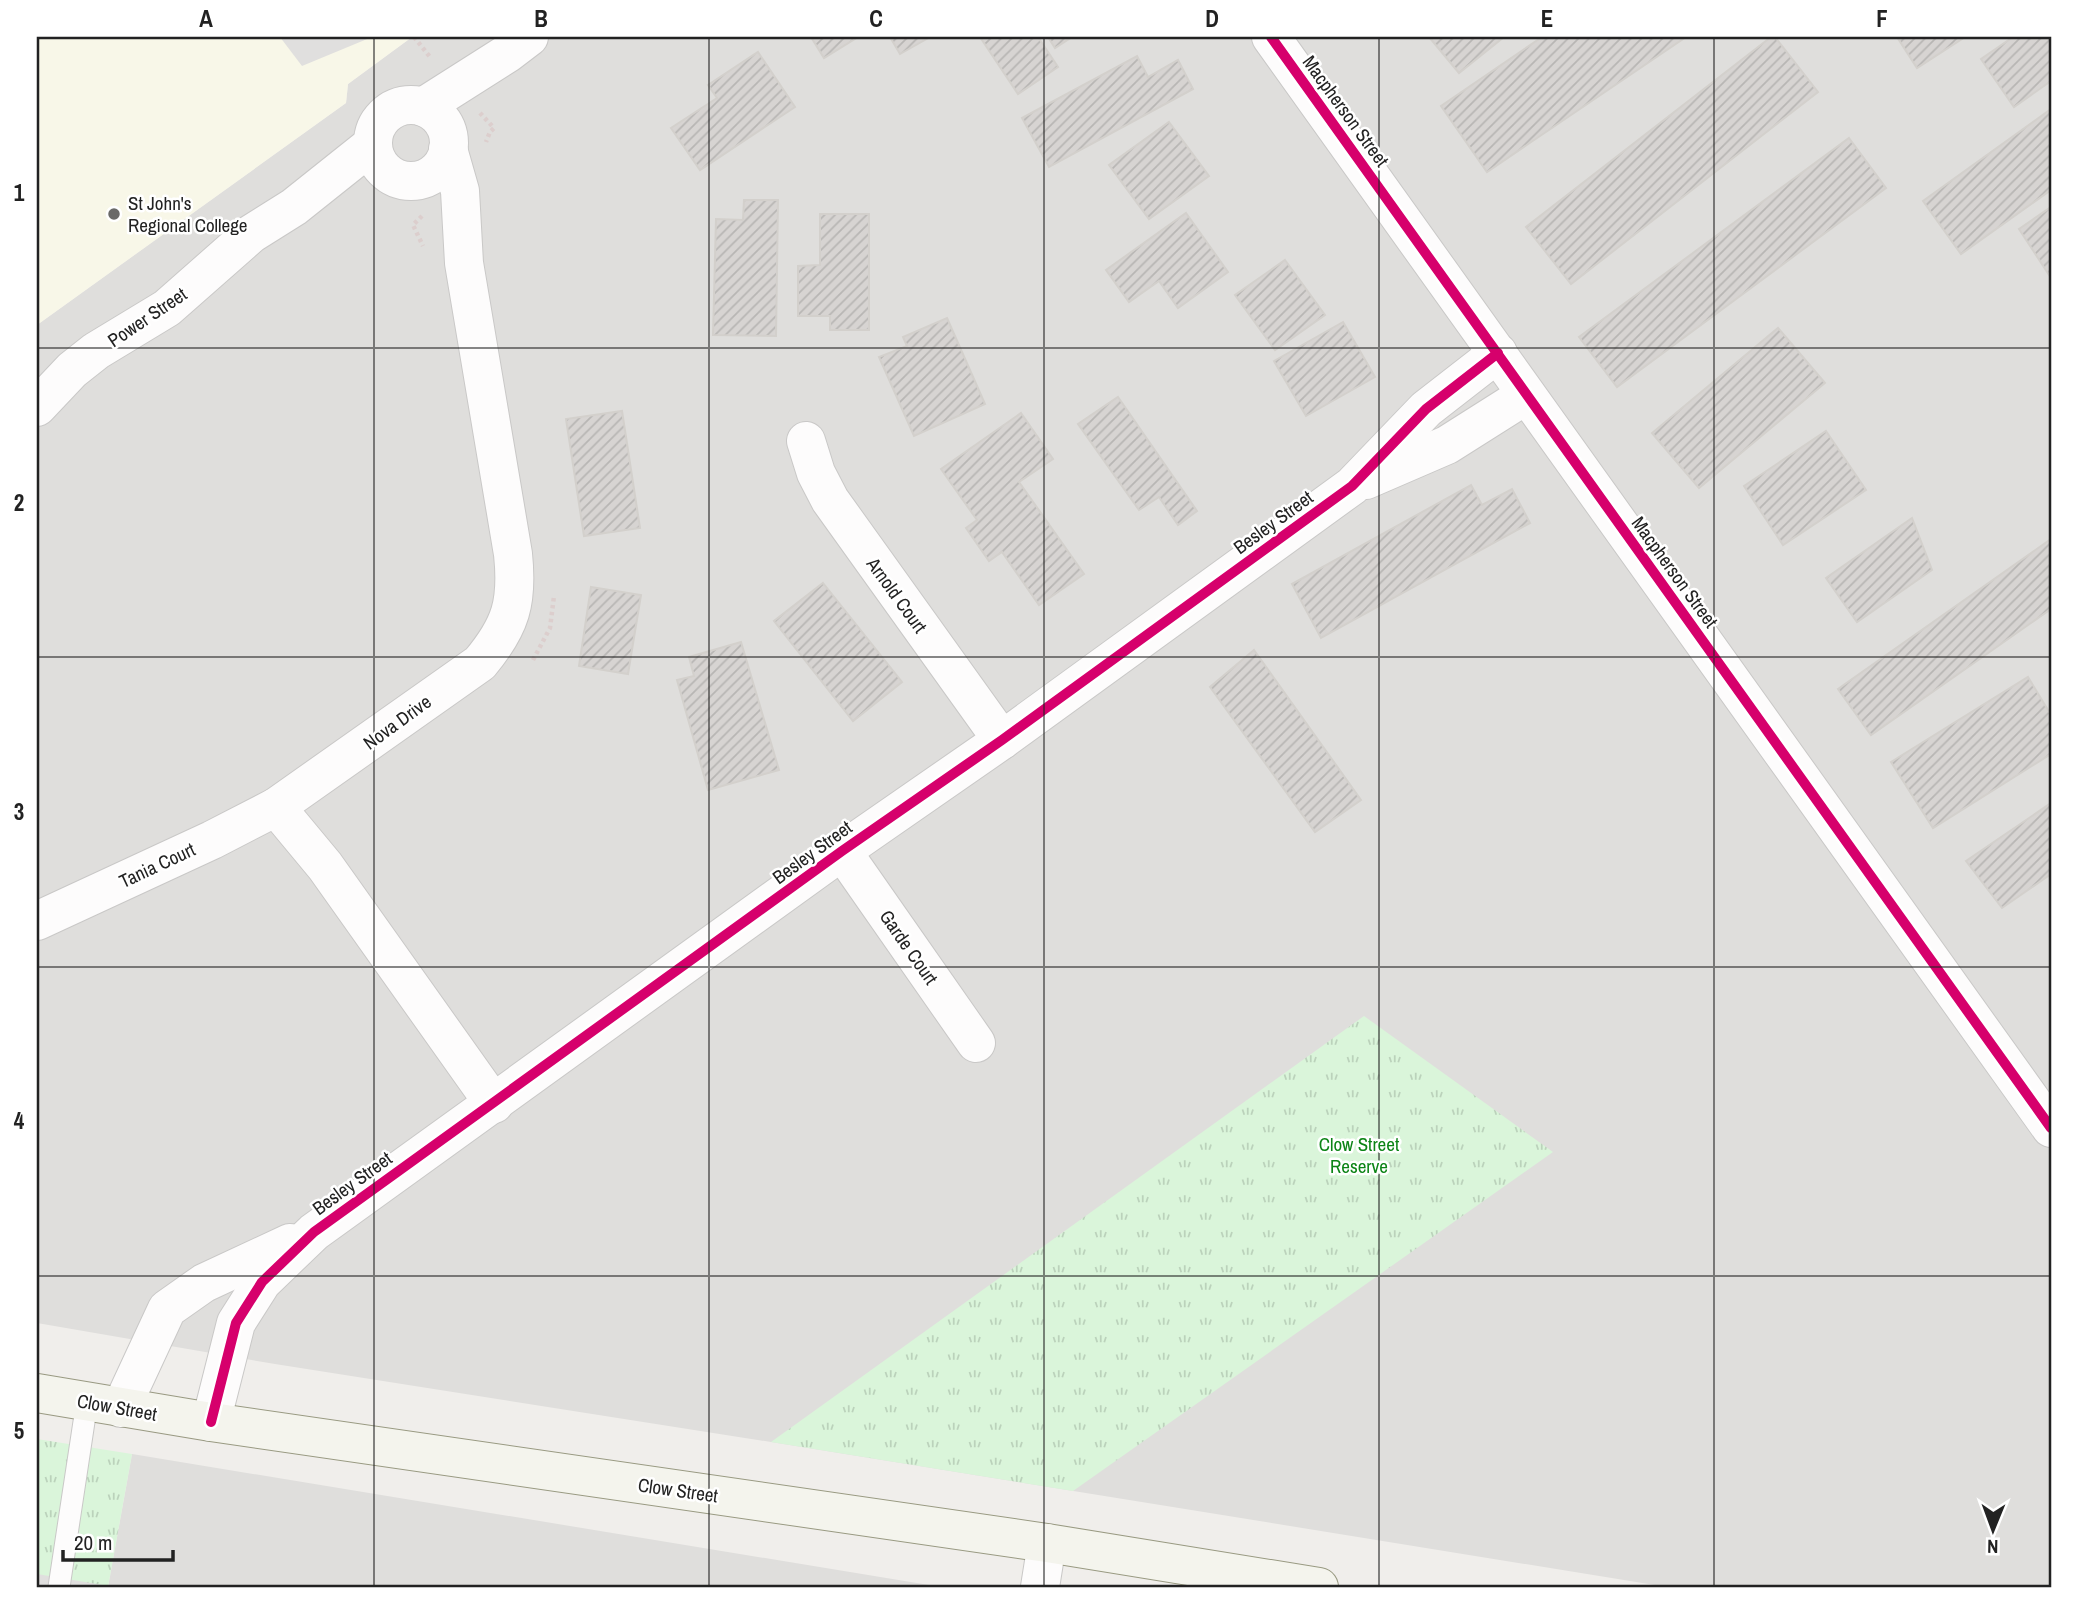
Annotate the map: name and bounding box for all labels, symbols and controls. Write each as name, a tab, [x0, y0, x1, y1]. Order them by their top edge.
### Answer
text: A	[199, 3, 213, 34]
text: B	[534, 3, 548, 34]
text: C	[869, 3, 883, 34]
text: D	[1205, 3, 1219, 34]
text: E	[1541, 3, 1553, 34]
text: F	[1876, 3, 1888, 34]
street label: Macpherson Street	[1297, 50, 1396, 172]
text: 1	[14, 177, 25, 208]
place label: St John's Regional College	[128, 190, 248, 238]
marker: St John's Regional College	[106, 206, 122, 222]
street label: Power Street	[102, 281, 192, 353]
street label: Besley Street	[1228, 484, 1319, 560]
text: 2	[14, 487, 24, 518]
street label: Macpherson Street	[1626, 511, 1725, 633]
street label: Arnold Court	[860, 551, 934, 639]
street label: Nova Drive	[358, 689, 436, 755]
text: 3	[14, 796, 24, 827]
street label: Besley Street	[767, 814, 858, 890]
street label: Tania Court	[115, 836, 200, 894]
street label: Garde Court	[874, 904, 945, 990]
text: 4	[14, 1105, 25, 1136]
park label: Clow Street Reserve	[1319, 1131, 1400, 1179]
street label: Besley Street	[307, 1145, 398, 1221]
street label: Clow Street	[75, 1387, 160, 1427]
text: 5	[14, 1415, 24, 1446]
street label: Clow Street	[636, 1472, 720, 1509]
north arrow	[1958, 1494, 2028, 1564]
scale bar	[63, 1519, 173, 1563]
text: 20 m	[74, 1528, 112, 1557]
text: N	[1987, 1534, 1999, 1560]

